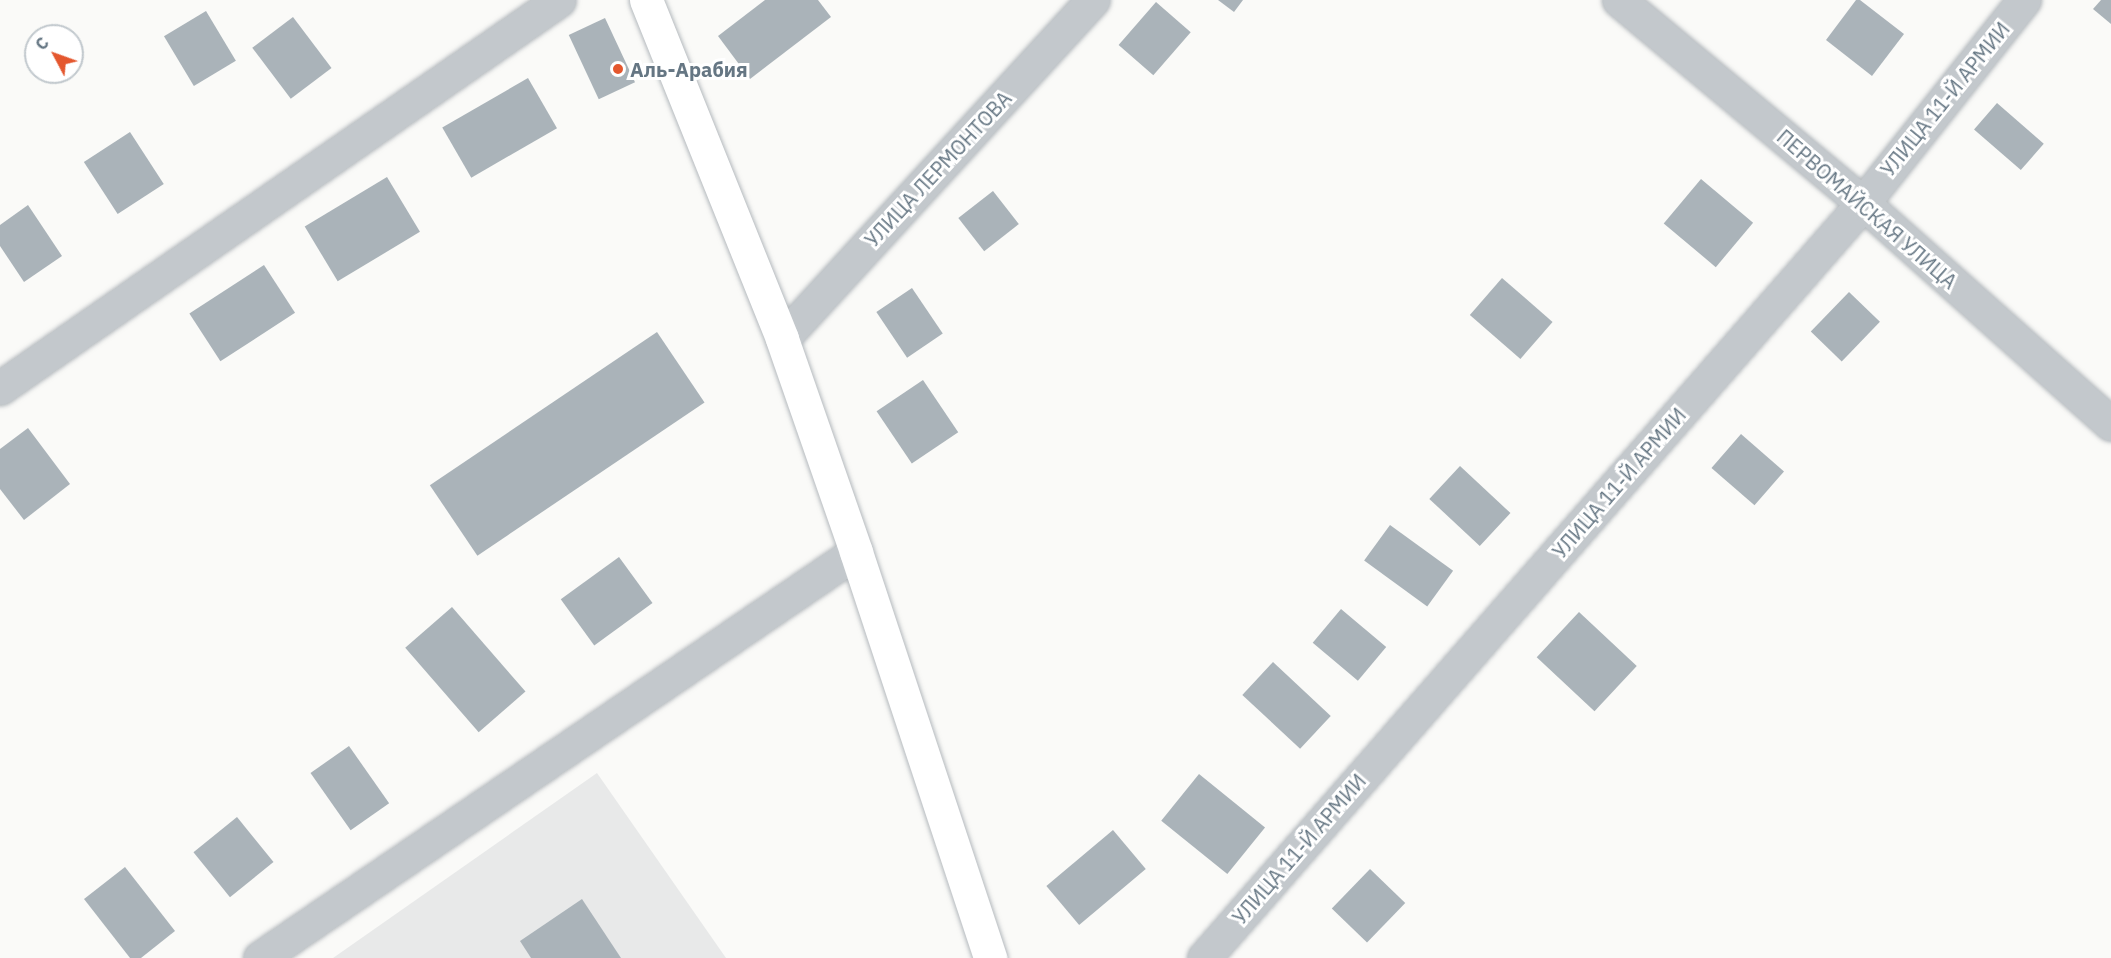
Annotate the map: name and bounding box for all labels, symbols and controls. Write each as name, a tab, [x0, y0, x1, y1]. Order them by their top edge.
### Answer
street label: УЛИЦА 11-Й АРМИИ	[1876, 17, 2014, 181]
north arrow	[24, 24, 84, 84]
text: С	[31, 33, 53, 54]
place label: Аль-Арабия	[630, 57, 748, 81]
marker: Аль-Арабия	[611, 62, 625, 76]
street label: УЛИЦА ЛЕРМОНТОВА	[860, 86, 1016, 252]
street label: ПЕРВОМАЙСКАЯ УЛИЦА	[1772, 124, 1962, 294]
street label: УЛИЦА 11-Й АРМИИ	[1547, 403, 1691, 563]
street label: УЛИЦА 11-Й АРМИИ	[1227, 769, 1371, 929]

